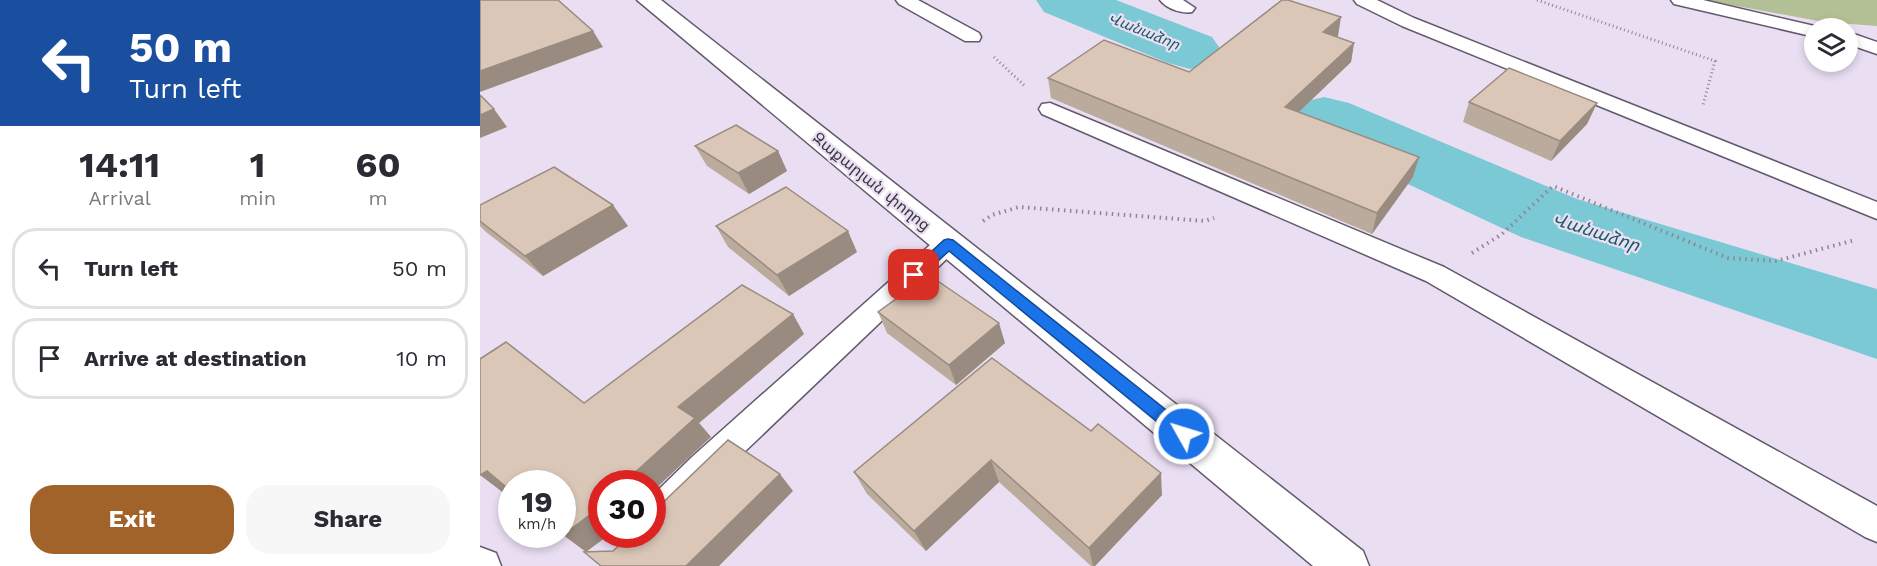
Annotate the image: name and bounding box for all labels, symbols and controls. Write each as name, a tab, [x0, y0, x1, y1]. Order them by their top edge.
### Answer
water label: Վանաձոր	[1106, 9, 1183, 54]
map controls	[1804, 18, 1858, 72]
button: layers	[1804, 18, 1858, 72]
text: 50 m	[129, 23, 232, 72]
icon: left	[30, 24, 108, 102]
text: Turn left	[129, 73, 241, 105]
street label: Զաքարյան փողոց	[809, 128, 934, 235]
text: 14:11	[79, 144, 160, 186]
text: 1	[250, 144, 265, 186]
text: 60	[355, 144, 401, 186]
text: Arrival	[88, 186, 151, 210]
text: min	[239, 186, 276, 210]
text: m	[368, 186, 388, 210]
water label: Վանաձոր	[1550, 208, 1643, 256]
pin	[888, 249, 939, 300]
icon: left	[33, 252, 66, 285]
text: Turn left	[84, 256, 178, 281]
text: 50 m	[392, 256, 447, 281]
icon: arrive	[897, 258, 930, 291]
icon: arrive	[33, 342, 66, 375]
text: Arrive at destination	[84, 346, 307, 371]
text: 10 m	[396, 346, 447, 371]
position arrow	[1152, 402, 1216, 466]
speed limit sign: 30	[588, 470, 666, 548]
text: 19	[521, 484, 553, 519]
button: Exit	[30, 485, 234, 554]
button: Share	[246, 485, 450, 554]
text: km/h	[518, 515, 556, 533]

